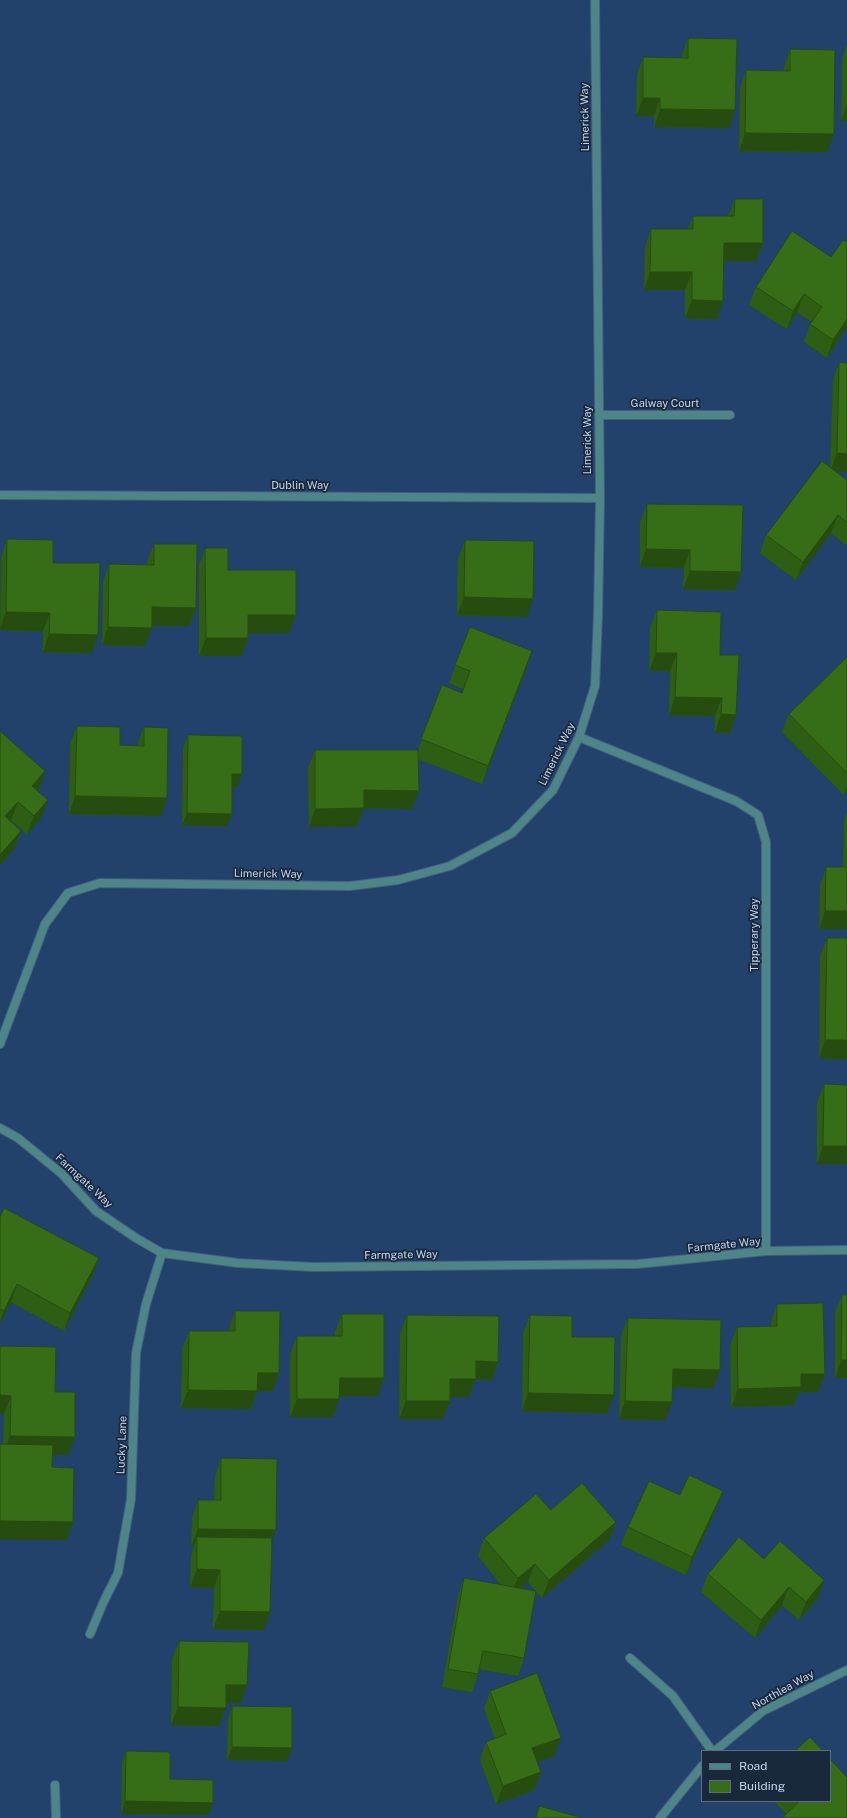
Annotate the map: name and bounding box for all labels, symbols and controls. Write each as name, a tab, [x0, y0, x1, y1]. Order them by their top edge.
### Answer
street label: Limerick Way	[578, 83, 592, 151]
street label: Galway Court	[631, 397, 699, 411]
street label: Limerick Way	[581, 406, 595, 474]
street label: Dublin Way	[271, 479, 329, 493]
street label: Limerick Way	[536, 720, 578, 788]
street label: Limerick Way	[234, 867, 302, 881]
street label: Tipperary Way	[748, 898, 762, 972]
street label: Farmgate Way	[53, 1151, 115, 1211]
street label: Farmgate Way	[687, 1235, 761, 1255]
street label: Farmgate Way	[364, 1248, 438, 1262]
street label: Lucky Lane	[114, 1416, 130, 1474]
street label: Northlea Way	[750, 1668, 816, 1712]
legend	[701, 1750, 831, 1802]
text: Road	[739, 1759, 767, 1773]
text: Building	[739, 1779, 785, 1793]

